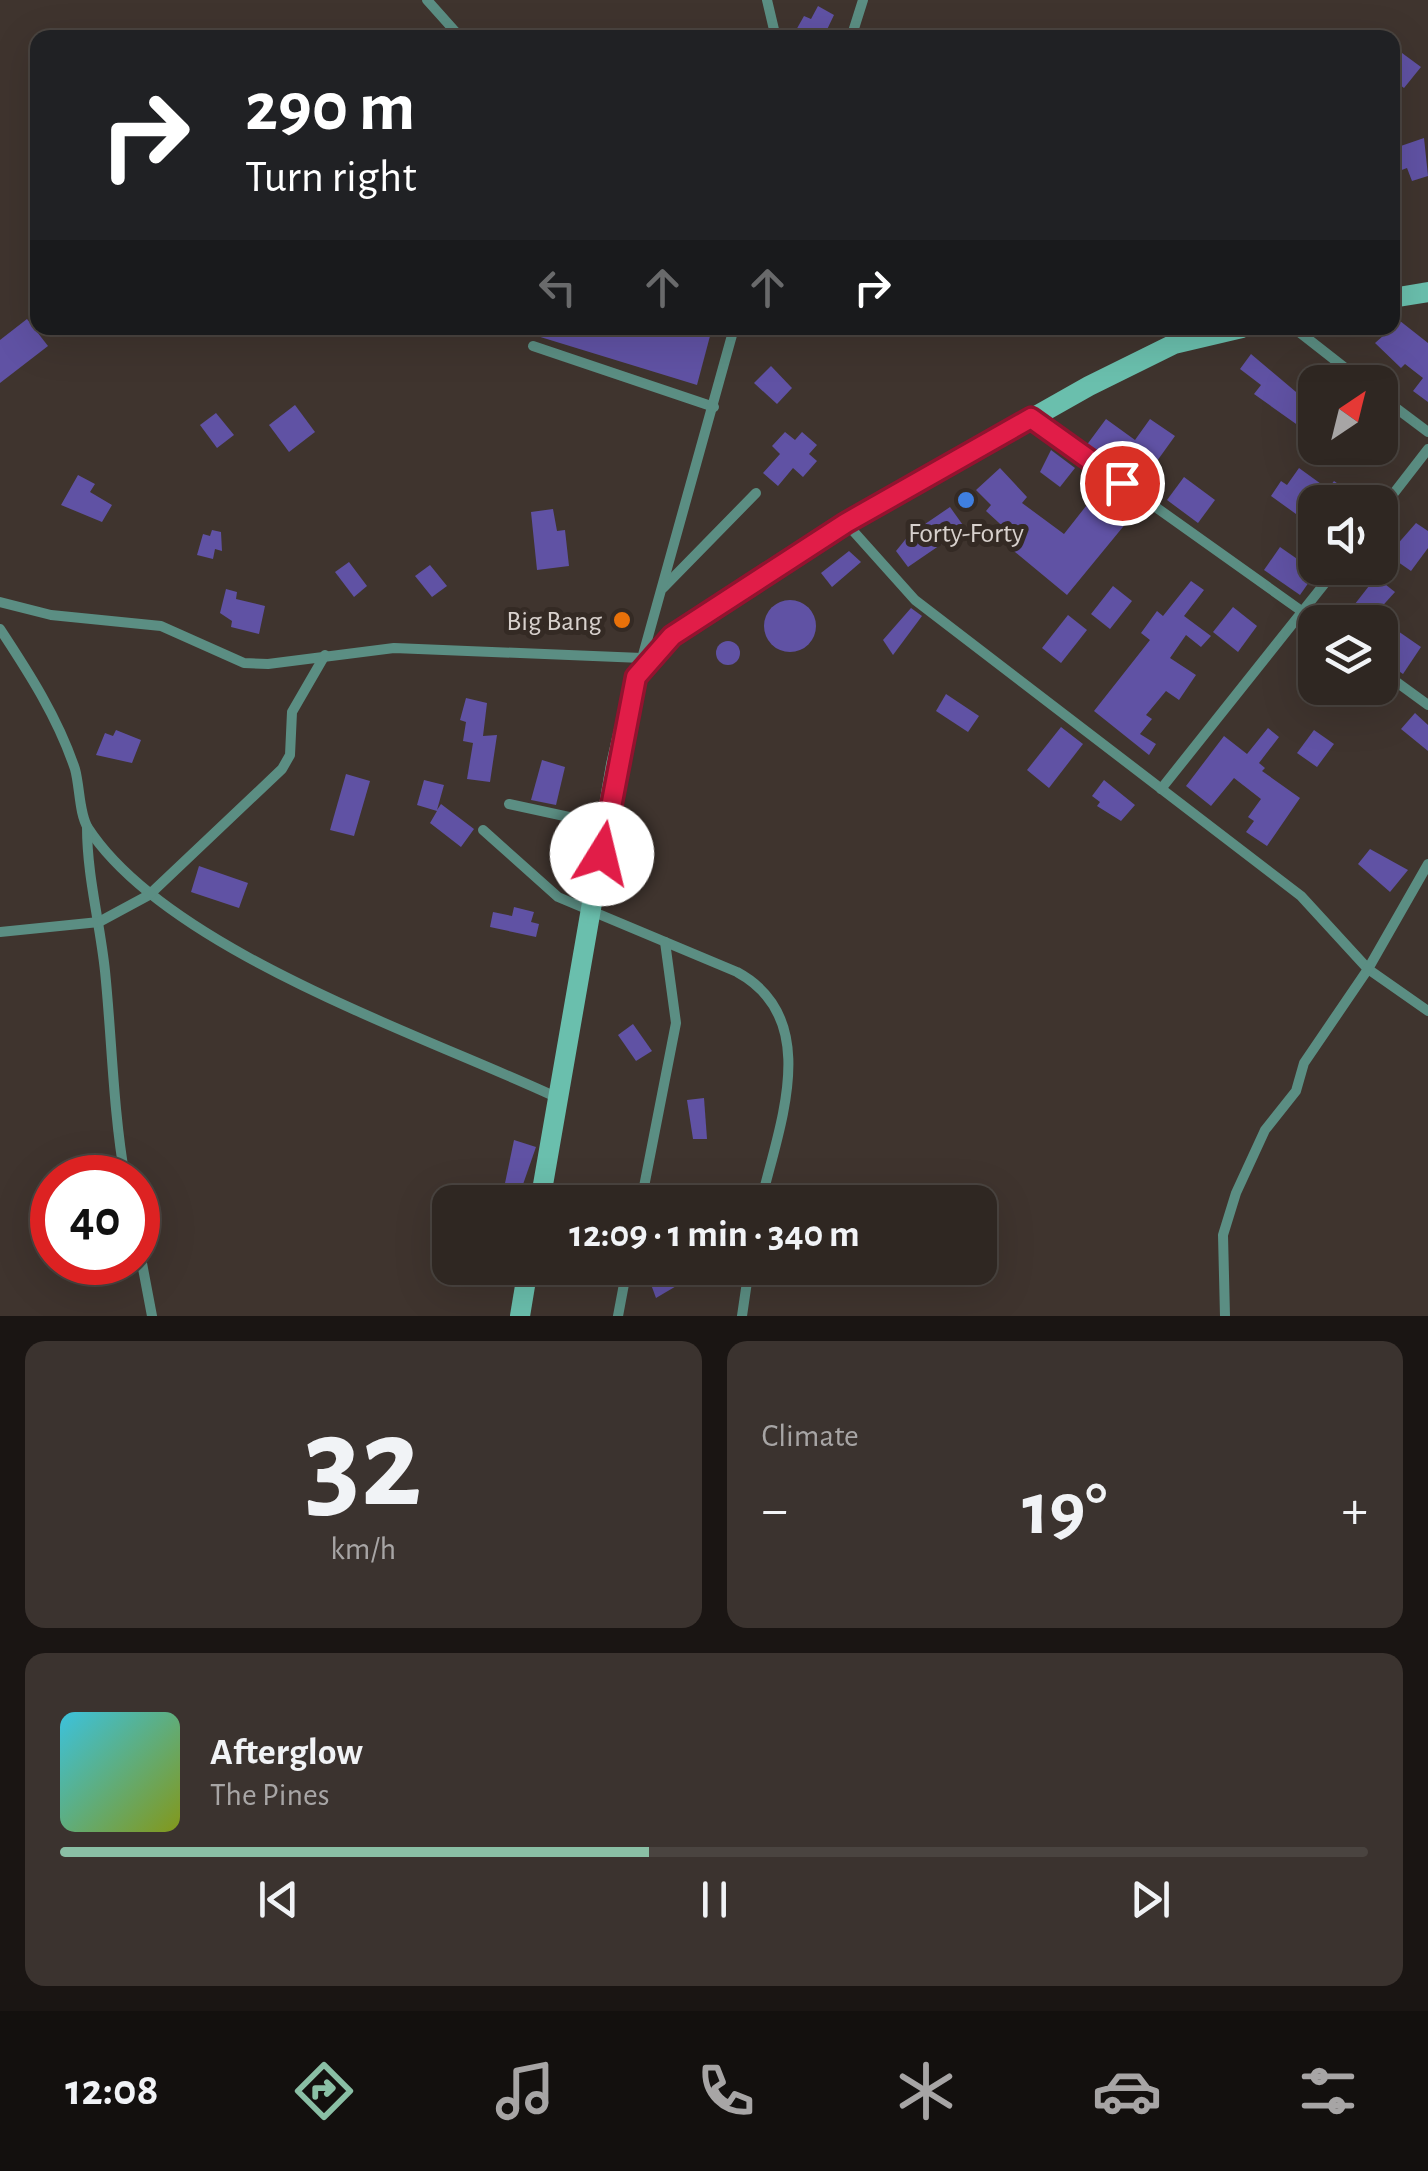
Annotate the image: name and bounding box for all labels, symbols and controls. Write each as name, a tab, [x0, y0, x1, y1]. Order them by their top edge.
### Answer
icon: right	[80, 70, 210, 200]
text: 290 m	[245, 73, 415, 143]
text: Turn right	[245, 155, 417, 200]
icon: left	[530, 260, 585, 315]
icon: ahead	[635, 260, 690, 315]
icon: ahead	[740, 260, 795, 315]
icon: right	[845, 260, 900, 315]
north arrow	[1298, 365, 1398, 465]
map controls	[1298, 365, 1398, 705]
pin	[1080, 441, 1165, 526]
icon: arrive	[1095, 456, 1150, 511]
button: sound	[1298, 485, 1398, 585]
marker: Forty-Forty	[955, 489, 977, 511]
place label: Forty-Forty	[908, 520, 1024, 548]
button: layers	[1298, 605, 1398, 705]
place label: Big Bang	[506, 608, 602, 636]
marker: Big Bang	[611, 609, 633, 631]
position arrow	[550, 802, 654, 906]
speed limit sign: 40	[30, 1155, 160, 1285]
text: 12:09 · 1 min · 340 m	[569, 1216, 860, 1254]
text: 32	[305, 1400, 422, 1530]
text: Climate	[762, 1420, 859, 1452]
text: 19°	[1022, 1473, 1107, 1548]
text: −	[762, 1483, 788, 1538]
text: +	[1342, 1483, 1368, 1538]
text: km/h	[330, 1533, 396, 1565]
text: Afterglow	[210, 1734, 363, 1772]
text: The Pines	[210, 1779, 330, 1811]
icon: previous	[251, 1872, 306, 1927]
icon: pause	[687, 1872, 742, 1927]
icon: next	[1123, 1872, 1178, 1927]
icon: directions	[289, 2056, 359, 2126]
icon: music	[490, 2056, 560, 2126]
icon: phone	[691, 2056, 761, 2126]
icon: climate	[891, 2056, 961, 2126]
icon: car	[1092, 2056, 1162, 2126]
icon: filters	[1293, 2056, 1363, 2126]
text: 12:08	[65, 2068, 159, 2113]

